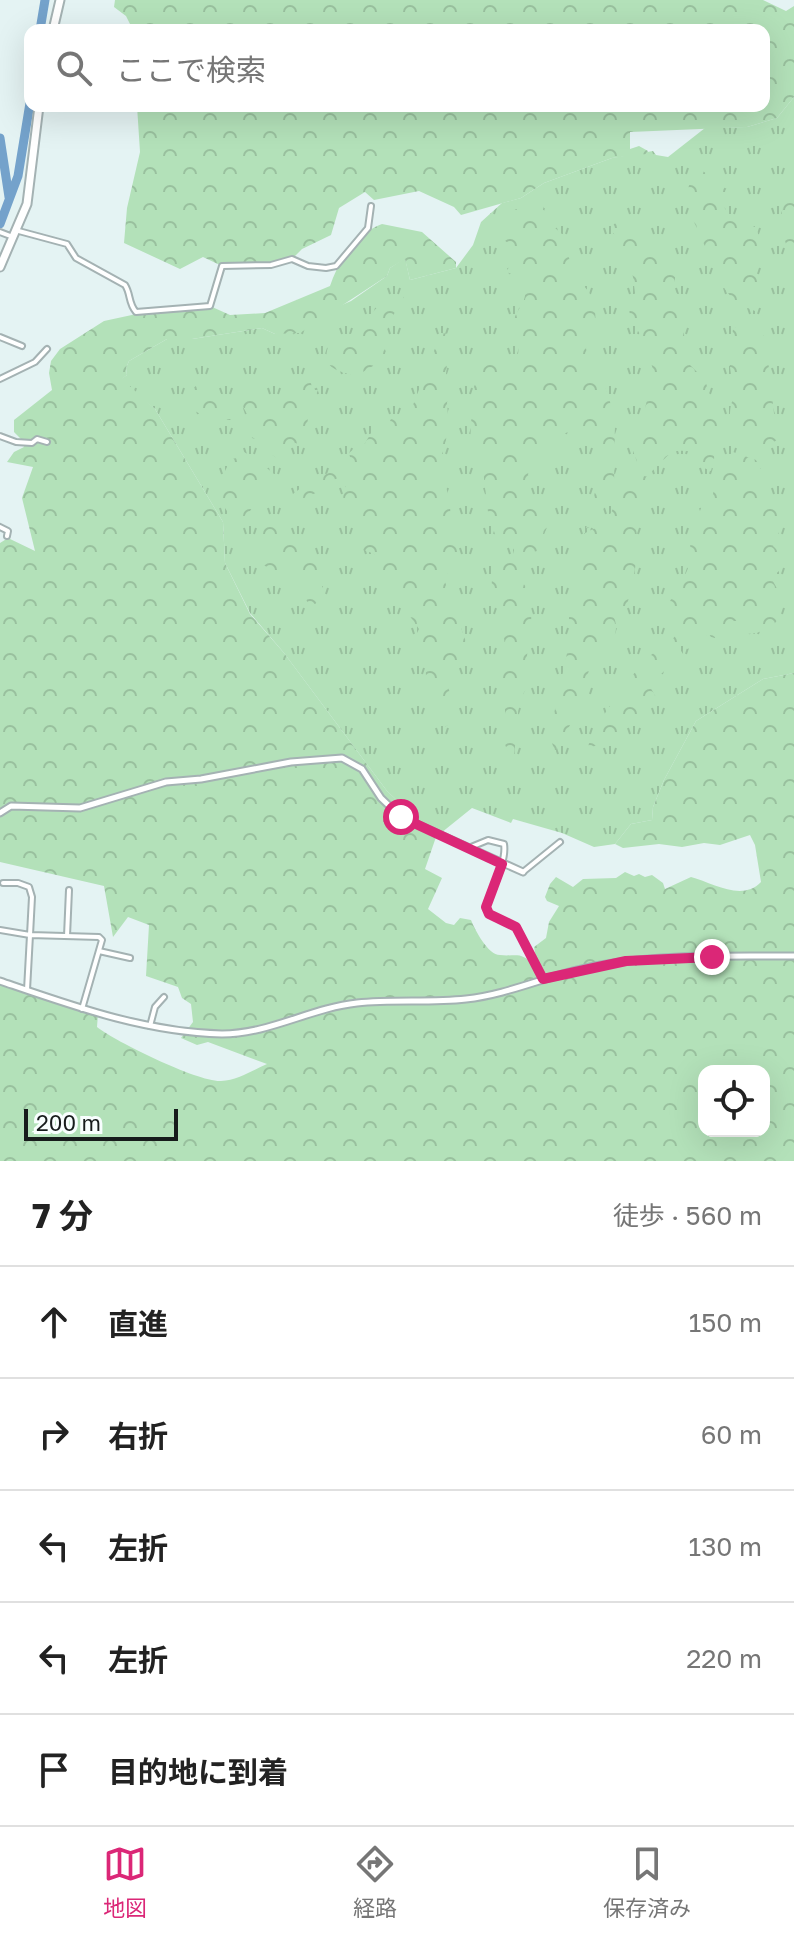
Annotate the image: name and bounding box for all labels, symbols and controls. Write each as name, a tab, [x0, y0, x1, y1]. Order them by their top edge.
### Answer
search box	[24, 24, 770, 112]
icon: search	[52, 46, 96, 90]
text: ここで検索	[116, 52, 266, 88]
route start	[383, 799, 419, 835]
route end	[694, 939, 730, 975]
map controls	[698, 1065, 770, 1137]
button: locate	[698, 1065, 770, 1137]
scale bar	[24, 1105, 178, 1141]
text: 200 m	[36, 1109, 101, 1136]
text: 7 分	[32, 1195, 93, 1235]
text: 徒歩 · 560 m	[613, 1200, 762, 1231]
icon: ahead	[32, 1300, 76, 1344]
text: 直進	[108, 1306, 168, 1342]
text: 150 m	[689, 1307, 762, 1338]
icon: right	[32, 1412, 76, 1456]
text: 右折	[108, 1418, 168, 1454]
text: 60 m	[701, 1419, 762, 1450]
icon: left	[32, 1524, 76, 1568]
text: 左折	[108, 1530, 168, 1566]
text: 130 m	[689, 1531, 762, 1562]
icon: left	[32, 1636, 76, 1680]
text: 左折	[108, 1642, 168, 1678]
text: 220 m	[686, 1643, 762, 1674]
icon: arrive	[32, 1748, 76, 1792]
text: 目的地に到着	[108, 1754, 288, 1790]
tab: 地図	[103, 1842, 147, 1922]
tab: 経路	[353, 1842, 397, 1922]
tab: 保存済み	[603, 1842, 691, 1922]

